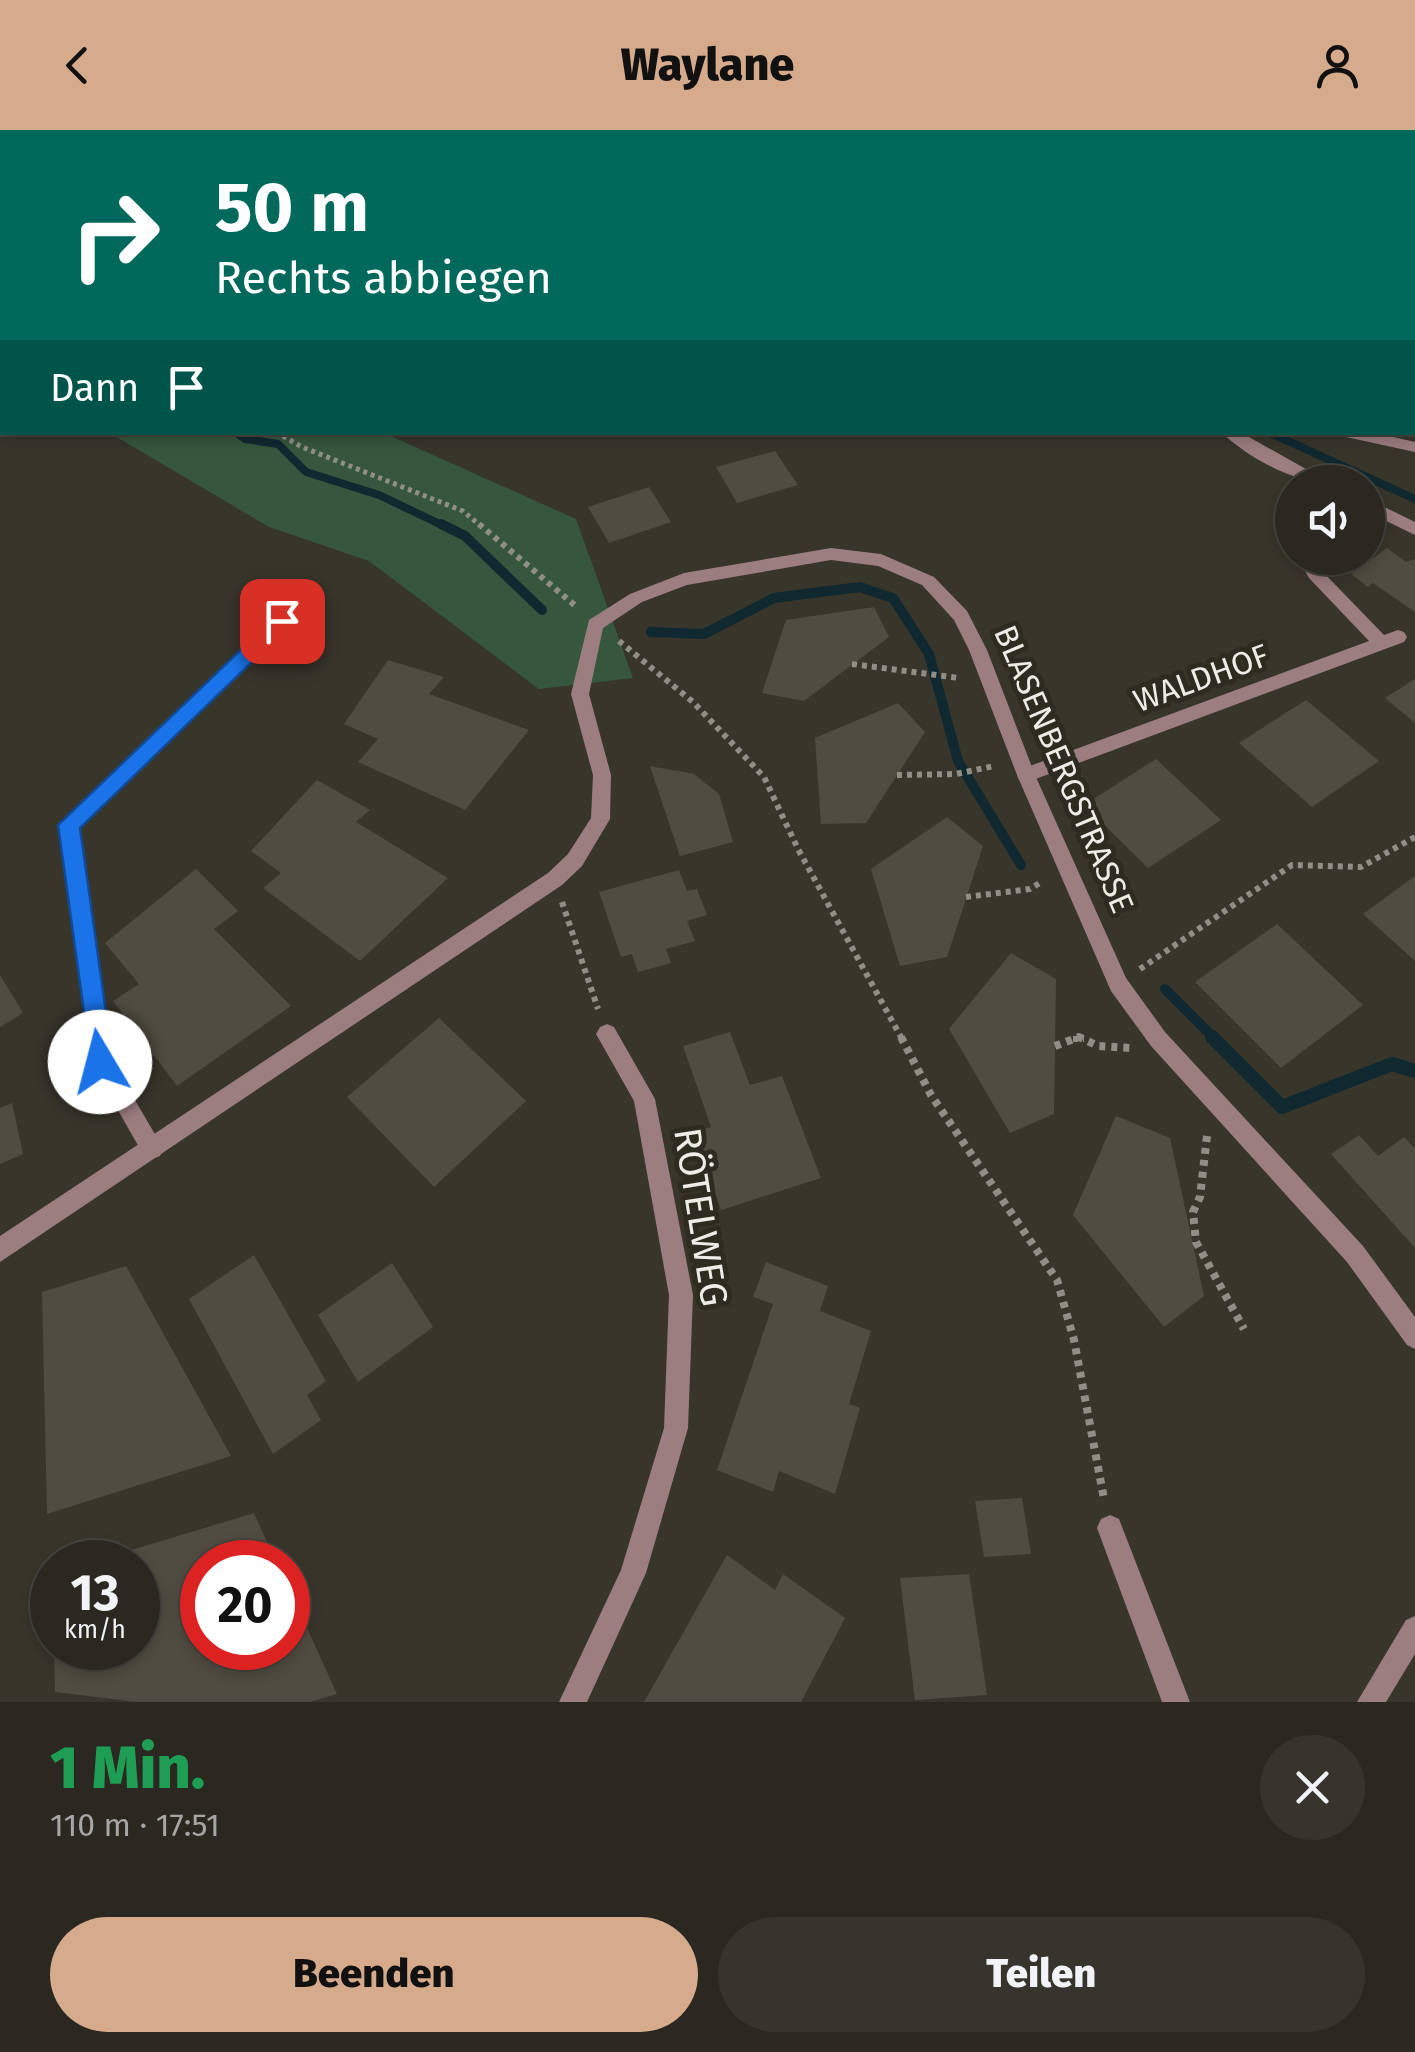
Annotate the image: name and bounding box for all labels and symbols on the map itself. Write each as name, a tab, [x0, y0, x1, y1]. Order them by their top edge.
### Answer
pin	[240, 579, 325, 664]
street label: BLASENBERGSTRASSE	[986, 620, 1142, 918]
street label: WALDHOF	[1128, 636, 1274, 720]
position arrow	[48, 1010, 152, 1114]
street label: RÖTELWEG	[664, 1124, 738, 1310]
speed limit sign: 20	[180, 1540, 310, 1670]

